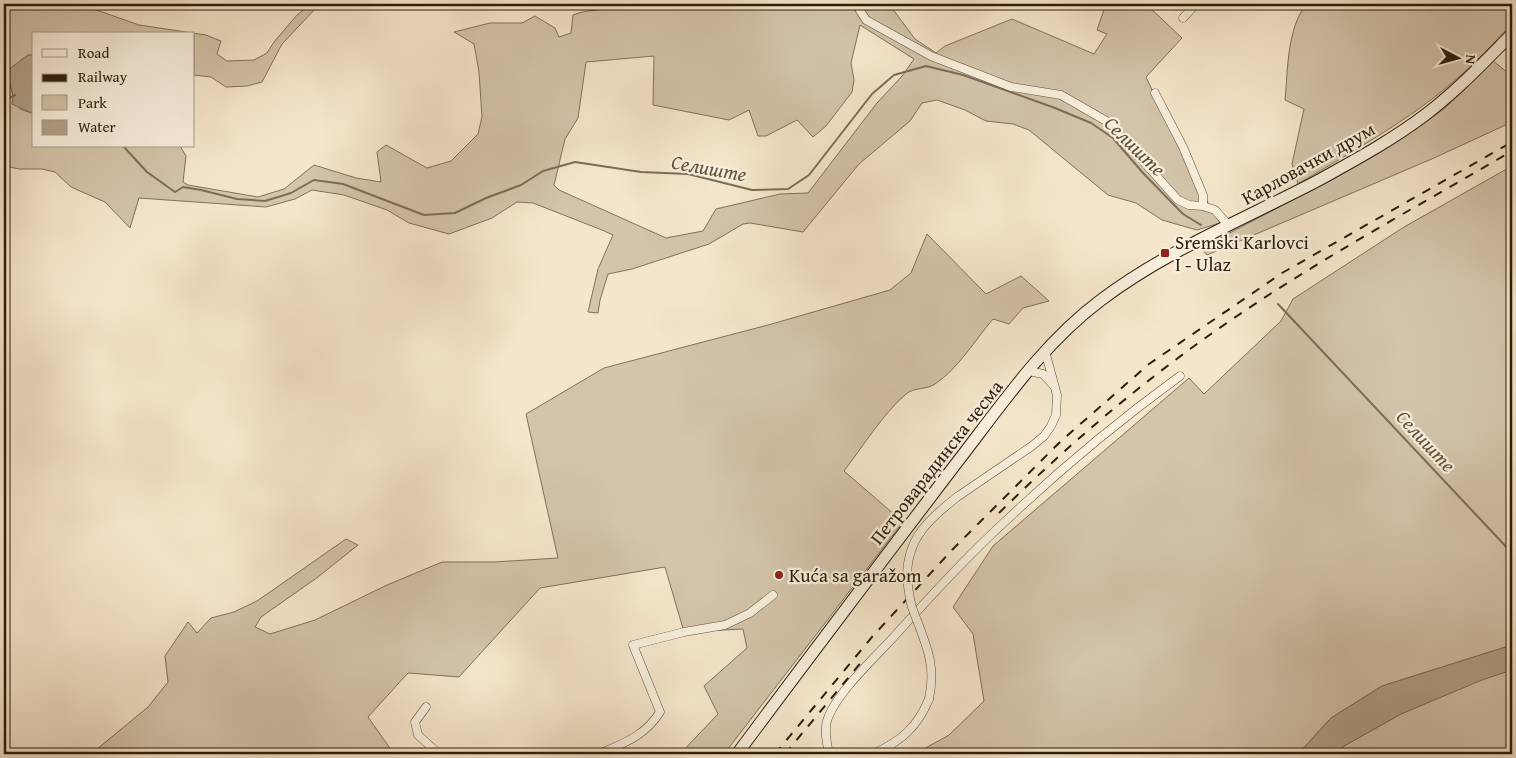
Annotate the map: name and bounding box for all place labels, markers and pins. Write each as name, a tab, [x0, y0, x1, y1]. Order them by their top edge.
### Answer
place label: Sremski Karlovci I - Ulaz	[1175, 228, 1309, 278]
marker: Sremski Karlovci I - Ulaz	[1159, 247, 1171, 259]
place label: Kuća sa garažom	[789, 561, 922, 589]
marker: Kuća sa garažom	[773, 569, 785, 581]

